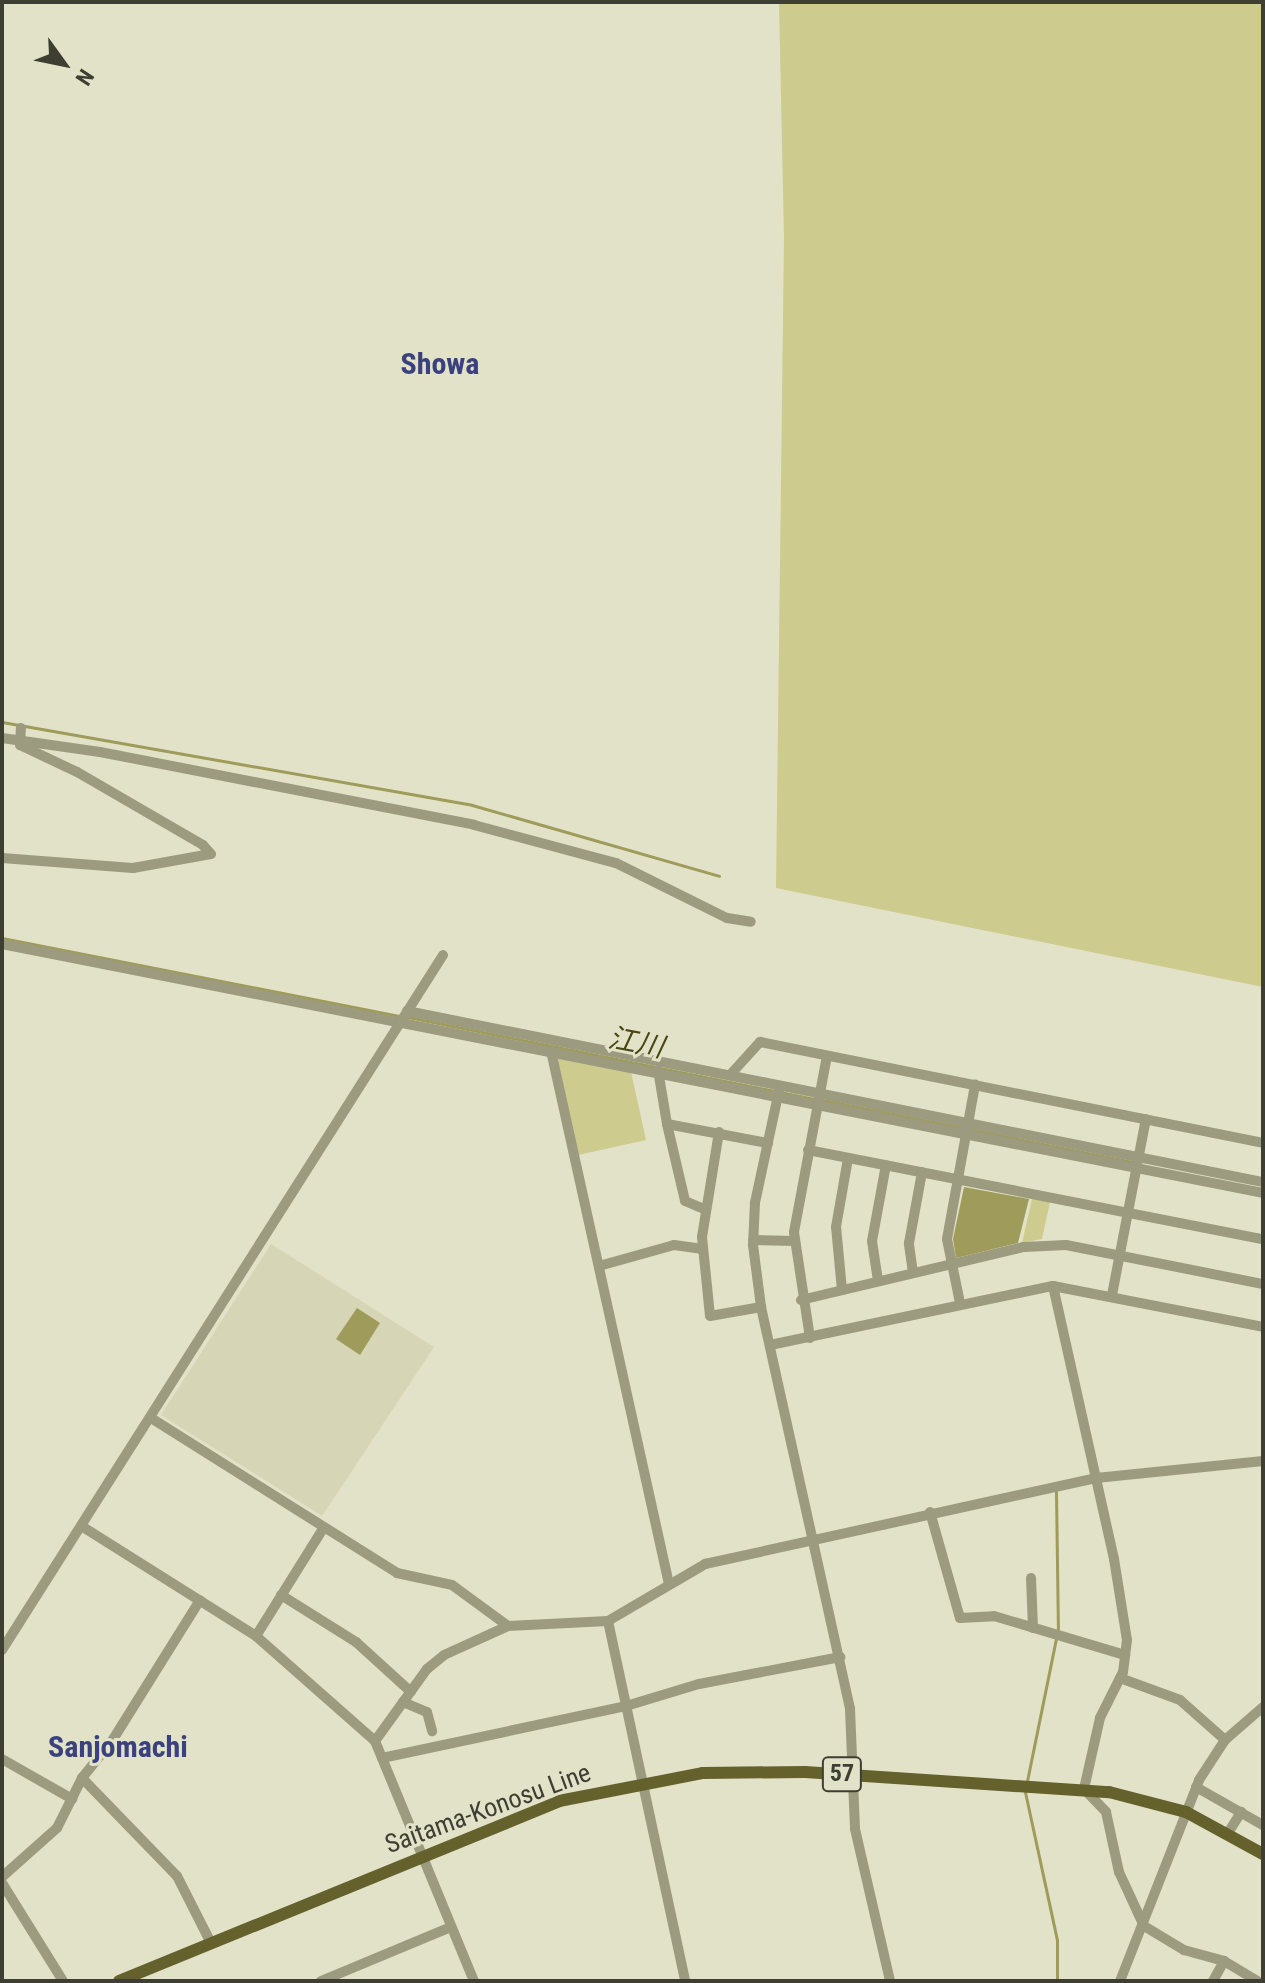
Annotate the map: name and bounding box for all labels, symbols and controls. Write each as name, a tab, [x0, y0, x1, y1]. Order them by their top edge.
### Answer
north arrow	[24, 24, 104, 104]
text: N	[70, 65, 99, 90]
district label: Showa	[400, 346, 480, 382]
water label: 江川	[605, 1021, 667, 1065]
district label: Sanjomachi	[48, 1729, 188, 1765]
road number: 57	[820, 1754, 864, 1794]
street label: Saitama-Konosu Line	[381, 1757, 595, 1861]

